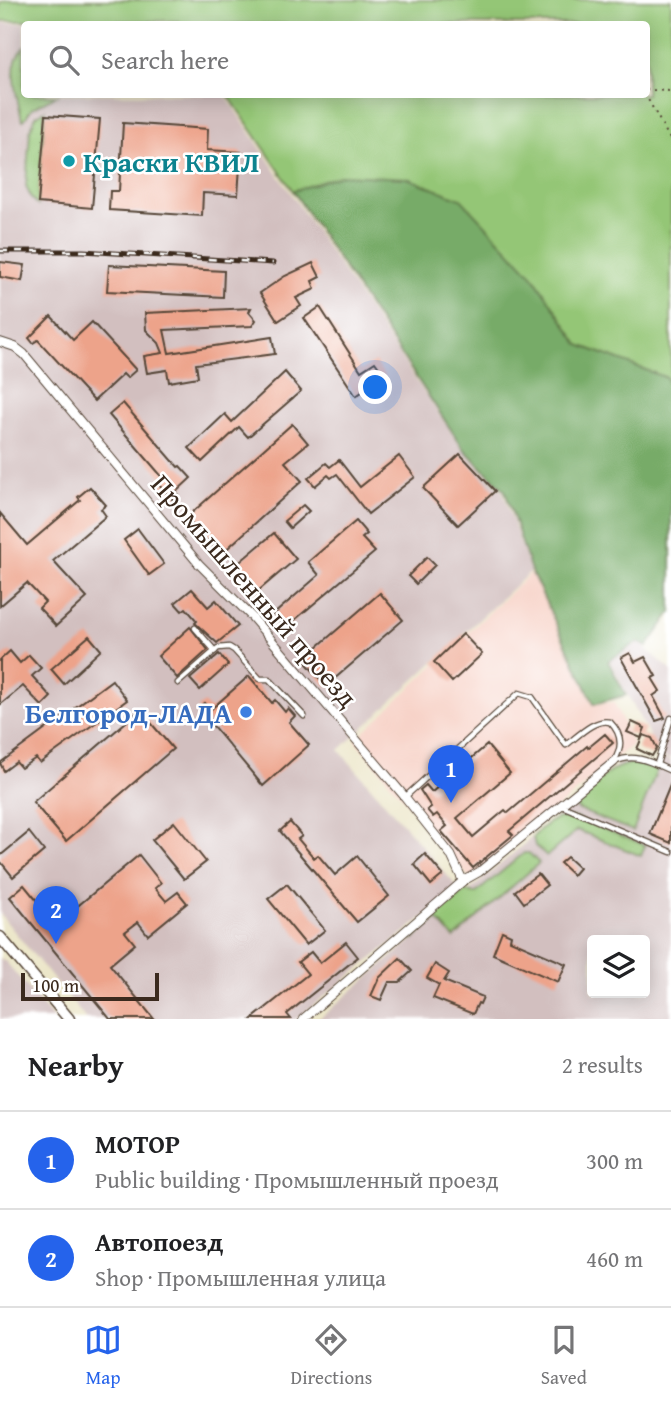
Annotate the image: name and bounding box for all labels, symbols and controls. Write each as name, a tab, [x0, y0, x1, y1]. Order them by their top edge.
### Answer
search box	[21, 21, 650, 98]
text: Search here	[101, 40, 229, 79]
icon: search	[45, 41, 83, 79]
place label: Краски КВИЛ	[83, 141, 259, 182]
marker: Краски КВИЛ	[61, 153, 77, 169]
your location	[358, 370, 392, 404]
street label: Промышленный проезд	[142, 464, 368, 716]
place label: Белгород-ЛАДА	[25, 692, 232, 733]
marker: Белгород-ЛАДА	[238, 704, 254, 720]
pin: 1	[428, 745, 474, 803]
pin: 2	[33, 886, 79, 944]
map controls	[587, 935, 650, 998]
button: layers	[587, 935, 650, 998]
scale bar	[21, 970, 159, 1002]
text: 100 m	[32, 971, 79, 999]
text: Nearby	[28, 1043, 124, 1087]
text: 2 results	[562, 1048, 643, 1081]
text: МОТОР	[95, 1124, 180, 1163]
text: 1	[45, 1144, 57, 1177]
text: 300 m	[586, 1144, 643, 1177]
text: Public building · Промышленный проезд	[95, 1163, 498, 1196]
text: Автопоезд	[95, 1222, 223, 1261]
text: 2	[45, 1242, 57, 1275]
text: 460 m	[586, 1242, 643, 1275]
text: Shop · Промышленная улица	[95, 1261, 386, 1294]
tab: Map	[84, 1321, 122, 1391]
tab: Directions	[291, 1321, 372, 1391]
tab: Saved	[541, 1321, 587, 1391]

